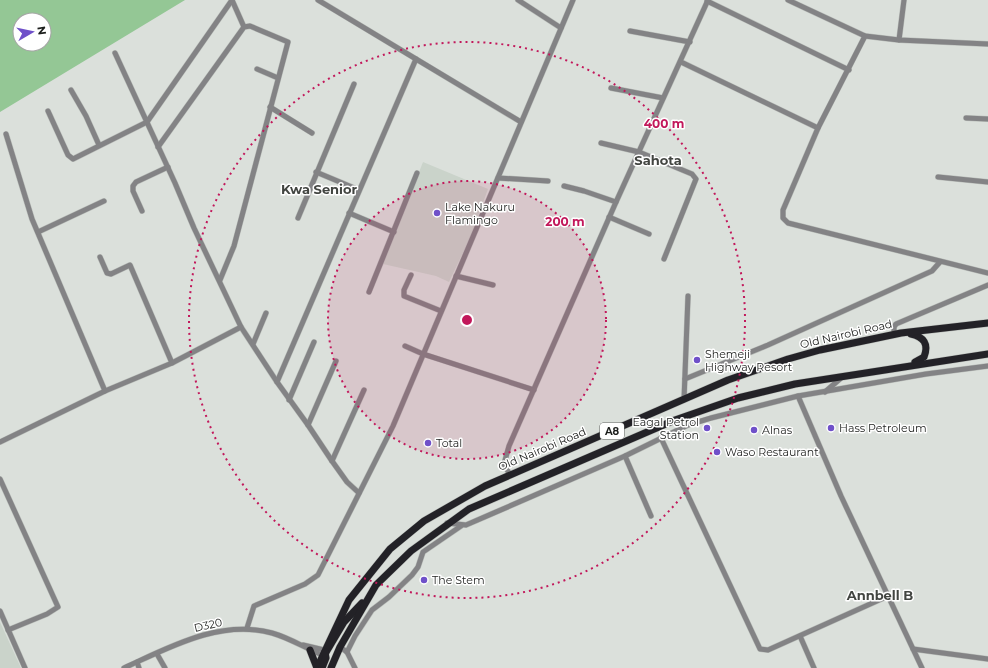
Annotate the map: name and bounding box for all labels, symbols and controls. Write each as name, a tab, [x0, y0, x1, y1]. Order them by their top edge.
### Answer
north arrow	[12, 12, 52, 52]
text: N	[34, 25, 49, 36]
text: 400 m	[644, 116, 684, 131]
district label: Sahota	[634, 152, 682, 168]
district label: Kwa Senior	[281, 181, 358, 197]
place label: Lake Nakuru Flamingo	[445, 200, 515, 227]
marker: Lake Nakuru Flamingo	[432, 208, 442, 218]
text: 200 m	[545, 214, 585, 229]
centre of rings	[460, 313, 474, 327]
street label: Old Nairobi Road	[799, 317, 893, 351]
place label: Shemeji Highway Resort	[705, 347, 793, 374]
marker: Shemeji Highway Resort	[692, 355, 702, 365]
place label: Eagal Petrol Station	[632, 415, 699, 442]
place label: Hass Petroleum	[839, 421, 927, 435]
road number: A8	[600, 423, 624, 439]
marker: Eagal Petrol Station	[702, 423, 712, 433]
place label: Alnas	[762, 423, 793, 437]
marker: Hass Petroleum	[826, 423, 836, 433]
street label: Old Nairobi Road	[496, 424, 588, 474]
marker: Alnas	[749, 425, 759, 435]
place label: Total	[436, 436, 462, 450]
marker: Total	[423, 438, 433, 448]
place label: Waso Restaurant	[725, 445, 819, 459]
marker: Waso Restaurant	[712, 447, 722, 457]
place label: The Stem	[432, 573, 485, 587]
marker: The Stem	[419, 575, 429, 585]
district label: Annbell B	[846, 587, 913, 603]
street label: D320	[192, 615, 224, 635]

